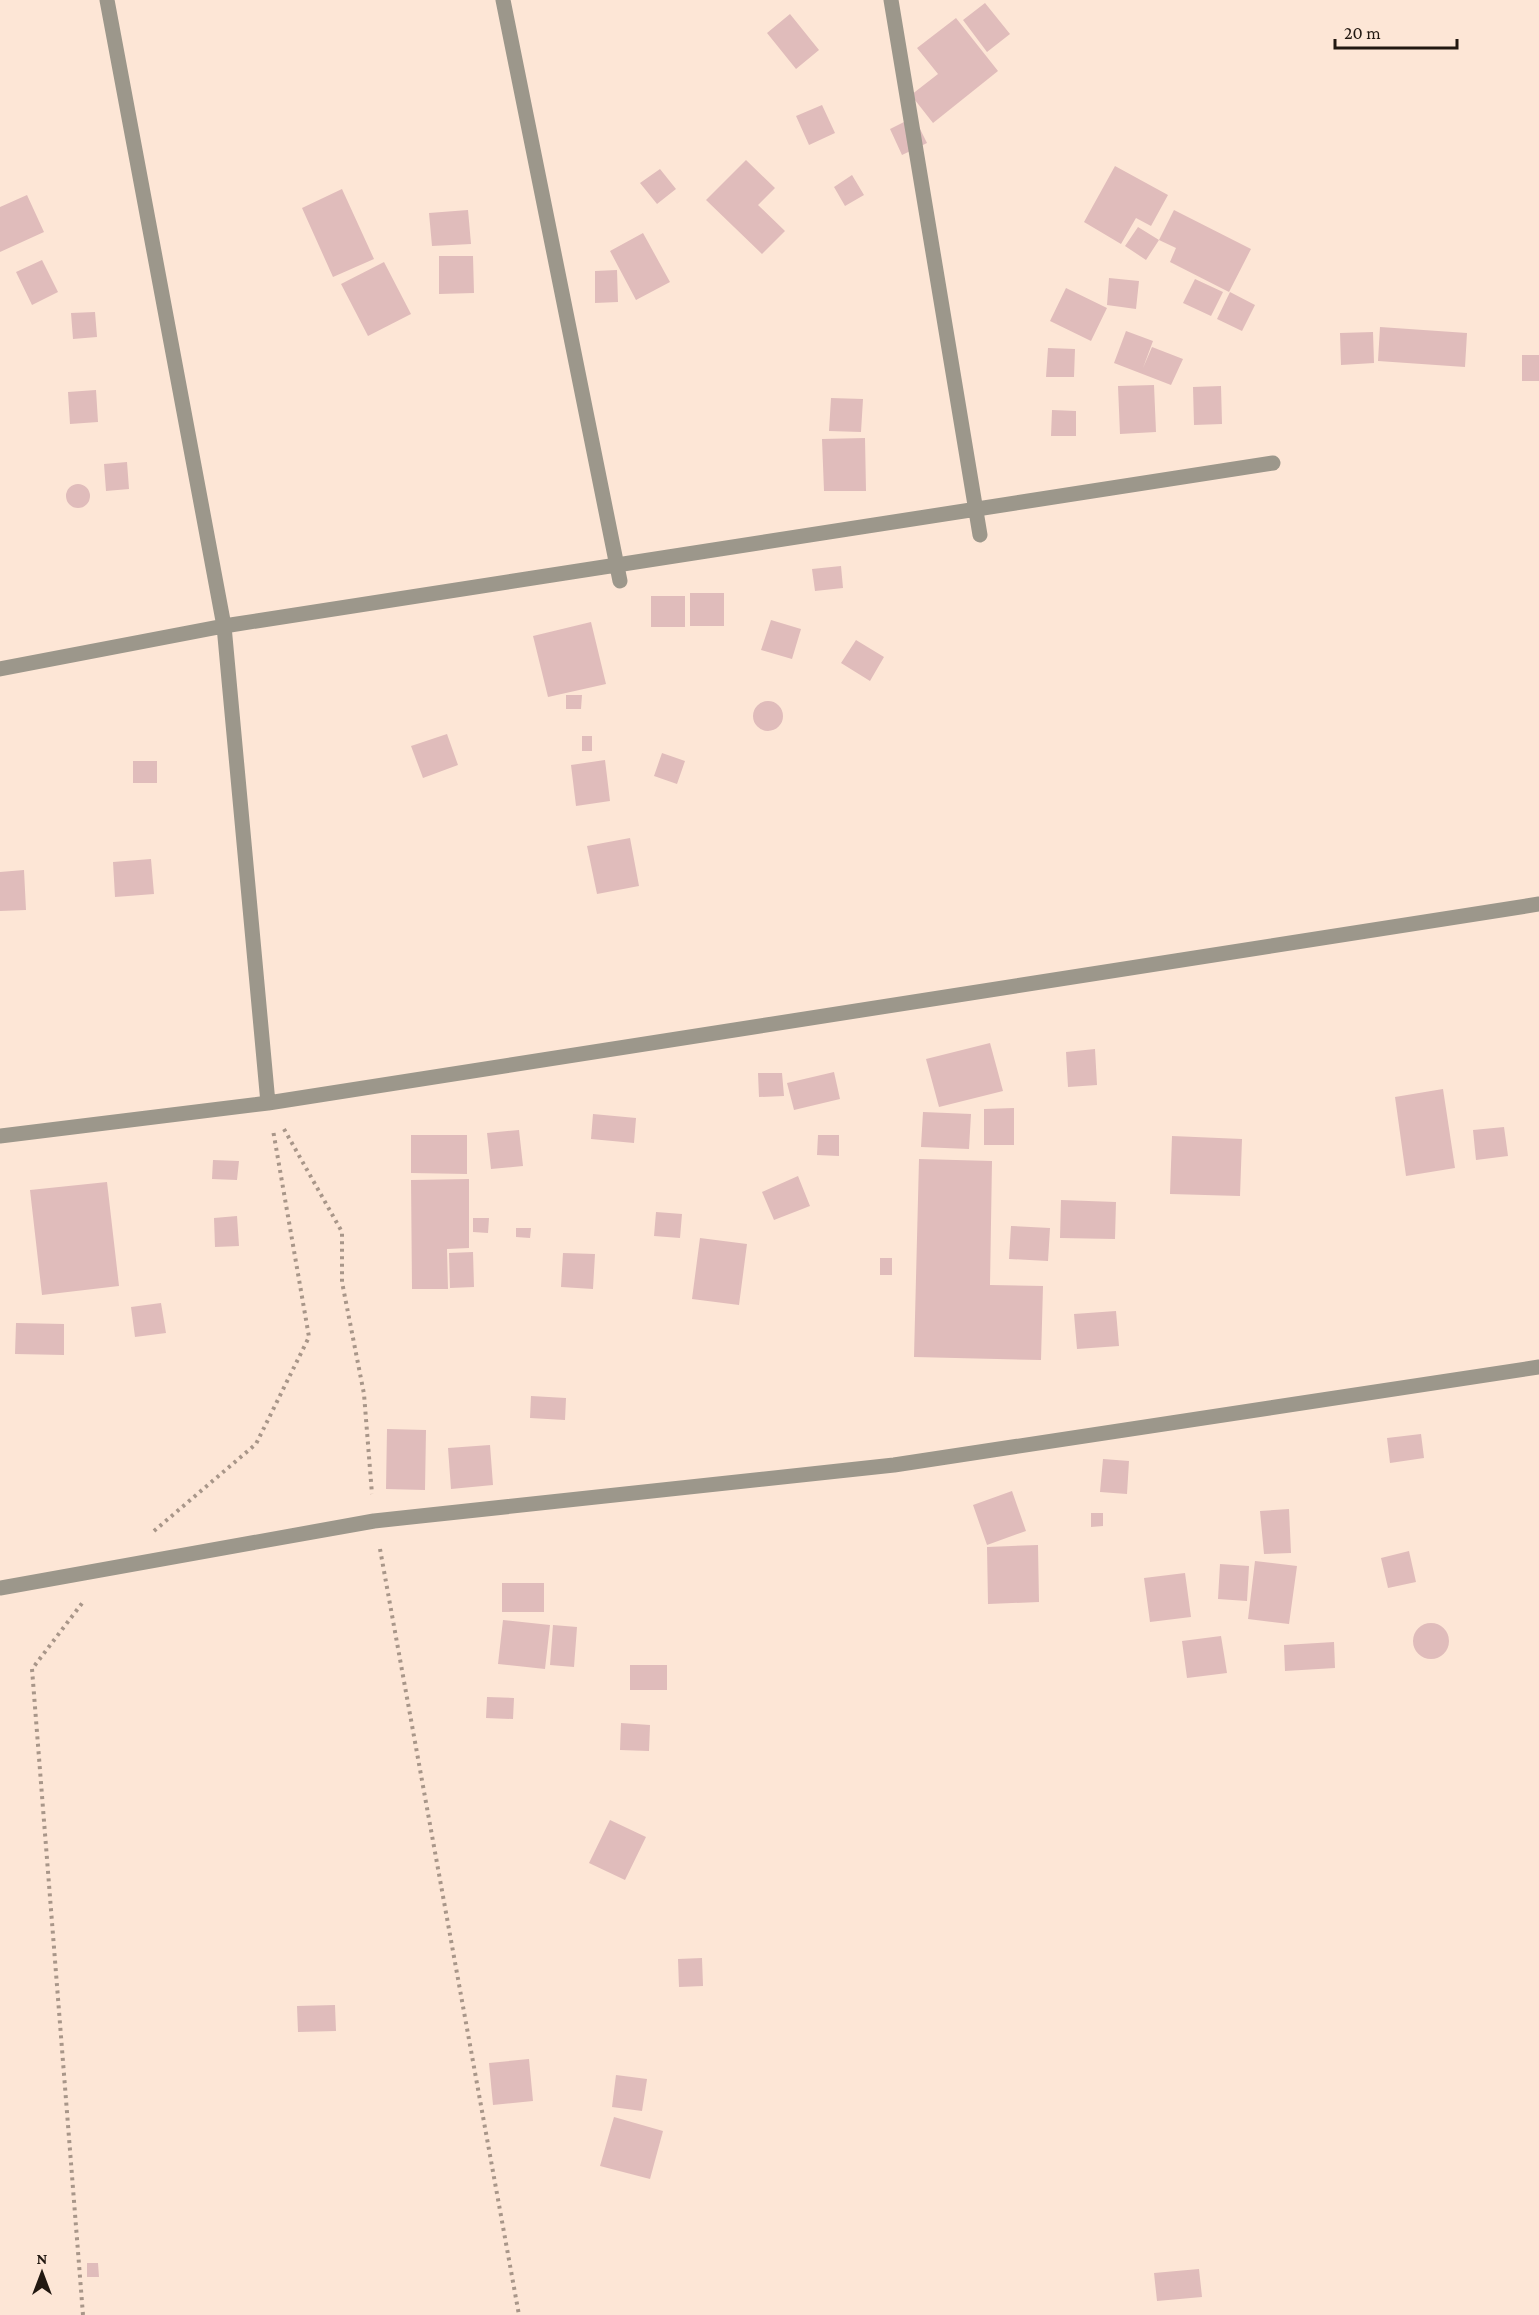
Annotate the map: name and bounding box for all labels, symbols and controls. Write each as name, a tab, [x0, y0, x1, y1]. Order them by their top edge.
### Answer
scale bar	[1335, 12, 1456, 50]
text: 20 m	[1344, 23, 1381, 43]
north arrow	[12, 2243, 72, 2303]
text: N	[37, 2250, 48, 2267]

